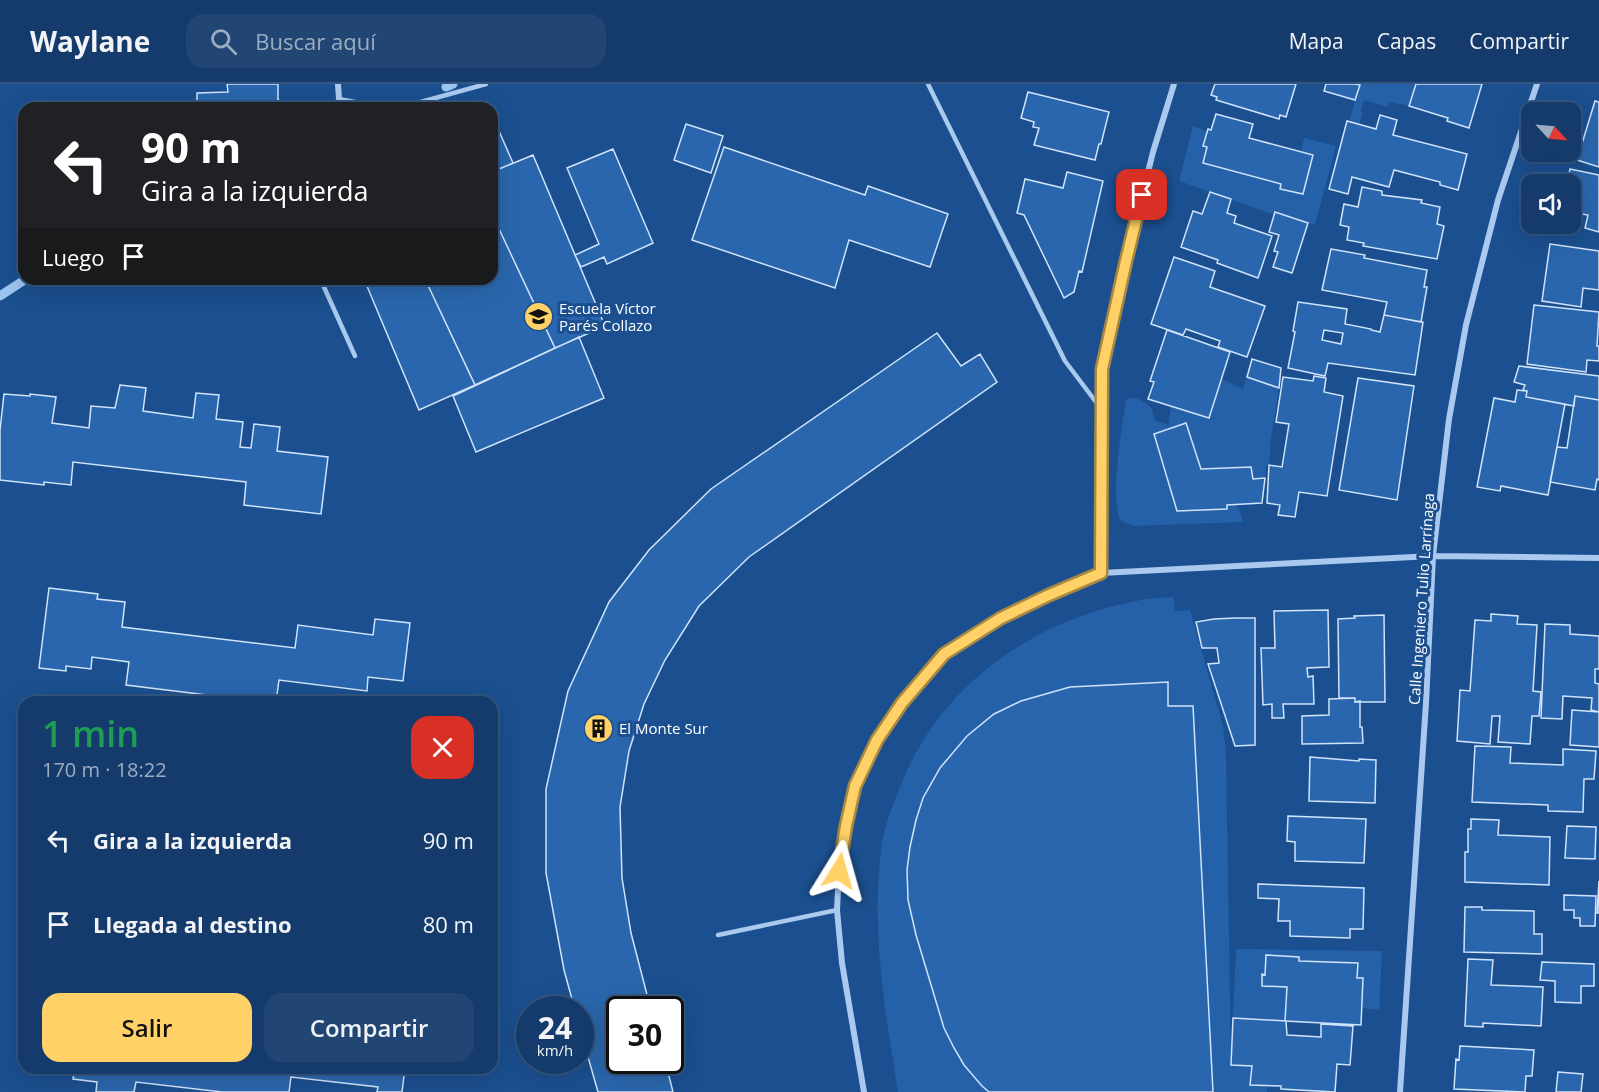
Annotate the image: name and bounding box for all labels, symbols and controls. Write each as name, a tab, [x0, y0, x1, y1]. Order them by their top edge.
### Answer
search box	[186, 14, 606, 68]
text: Waylane	[30, 22, 150, 60]
icon: search	[207, 25, 240, 58]
text: Buscar aquí	[255, 26, 376, 56]
text: Mapa	[1289, 27, 1344, 55]
text: Capas	[1377, 27, 1436, 55]
text: Compartir	[1469, 27, 1569, 55]
north arrow	[1521, 102, 1581, 162]
map controls	[1521, 102, 1581, 234]
text: 90 m	[141, 118, 241, 175]
icon: left	[42, 126, 120, 204]
pin	[1116, 169, 1167, 220]
text: Gira a la izquierda	[141, 172, 368, 209]
button: sound	[1521, 174, 1581, 234]
icon: arrive	[1125, 178, 1158, 211]
icon: arrive	[117, 240, 150, 273]
text: Luego	[42, 242, 105, 272]
place label: Escuela Víctor Parés Collazo	[559, 298, 656, 335]
school or university icon: Escuela Víctor Parés Collazo	[522, 301, 554, 333]
street label: Calle Ingeniero Tulio Larrínaga	[1404, 492, 1438, 706]
text: 1 min	[42, 709, 139, 758]
building icon: El Monte Sur	[582, 712, 614, 744]
button: close	[411, 716, 474, 779]
place label: El Monte Sur	[619, 718, 708, 738]
text: 170 m · 18:22	[42, 756, 167, 783]
icon: left	[42, 824, 75, 857]
text: Gira a la izquierda	[93, 825, 292, 855]
text: 90 m	[423, 825, 474, 855]
position arrow	[807, 839, 871, 903]
icon: arrive	[42, 908, 75, 941]
text: Llegada al destino	[93, 909, 292, 939]
text: 80 m	[423, 909, 474, 939]
button: Salir	[42, 993, 252, 1062]
button: Compartir	[264, 993, 474, 1062]
speed limit sign: 30	[606, 996, 684, 1074]
text: 24	[538, 1007, 572, 1048]
text: km/h	[537, 1040, 573, 1060]

